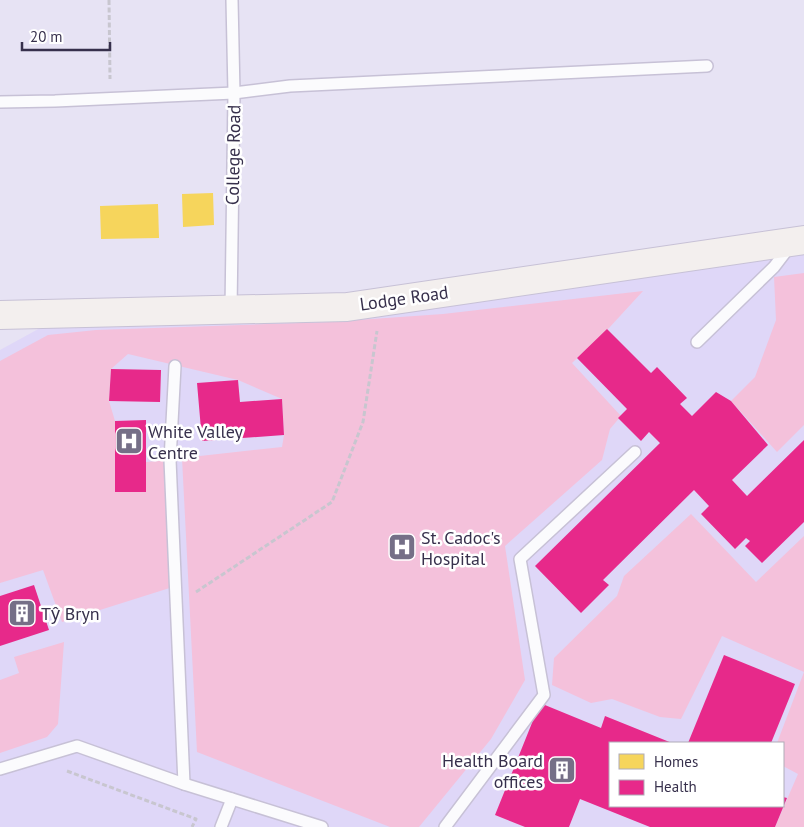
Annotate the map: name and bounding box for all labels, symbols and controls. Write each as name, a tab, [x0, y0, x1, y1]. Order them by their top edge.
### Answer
scale bar	[22, 20, 110, 52]
text: 20 m	[30, 27, 63, 46]
street label: College Road	[221, 105, 245, 205]
street label: Lodge Road	[358, 280, 450, 316]
place label: White Valley Centre	[148, 420, 243, 464]
hospital icon: White Valley Centre	[114, 426, 144, 456]
place label: St. Cadoc's Hospital	[421, 526, 501, 570]
hospital icon: St. Cadoc's Hospital	[387, 532, 417, 562]
building icon: Tŷ Bryn	[7, 598, 37, 628]
place label: Tŷ Bryn	[41, 602, 100, 625]
legend	[609, 742, 784, 807]
place label: Health Board offices	[442, 749, 543, 793]
text: Homes	[654, 752, 698, 771]
building icon: Health Board offices	[547, 755, 577, 785]
text: Health	[654, 777, 697, 796]

